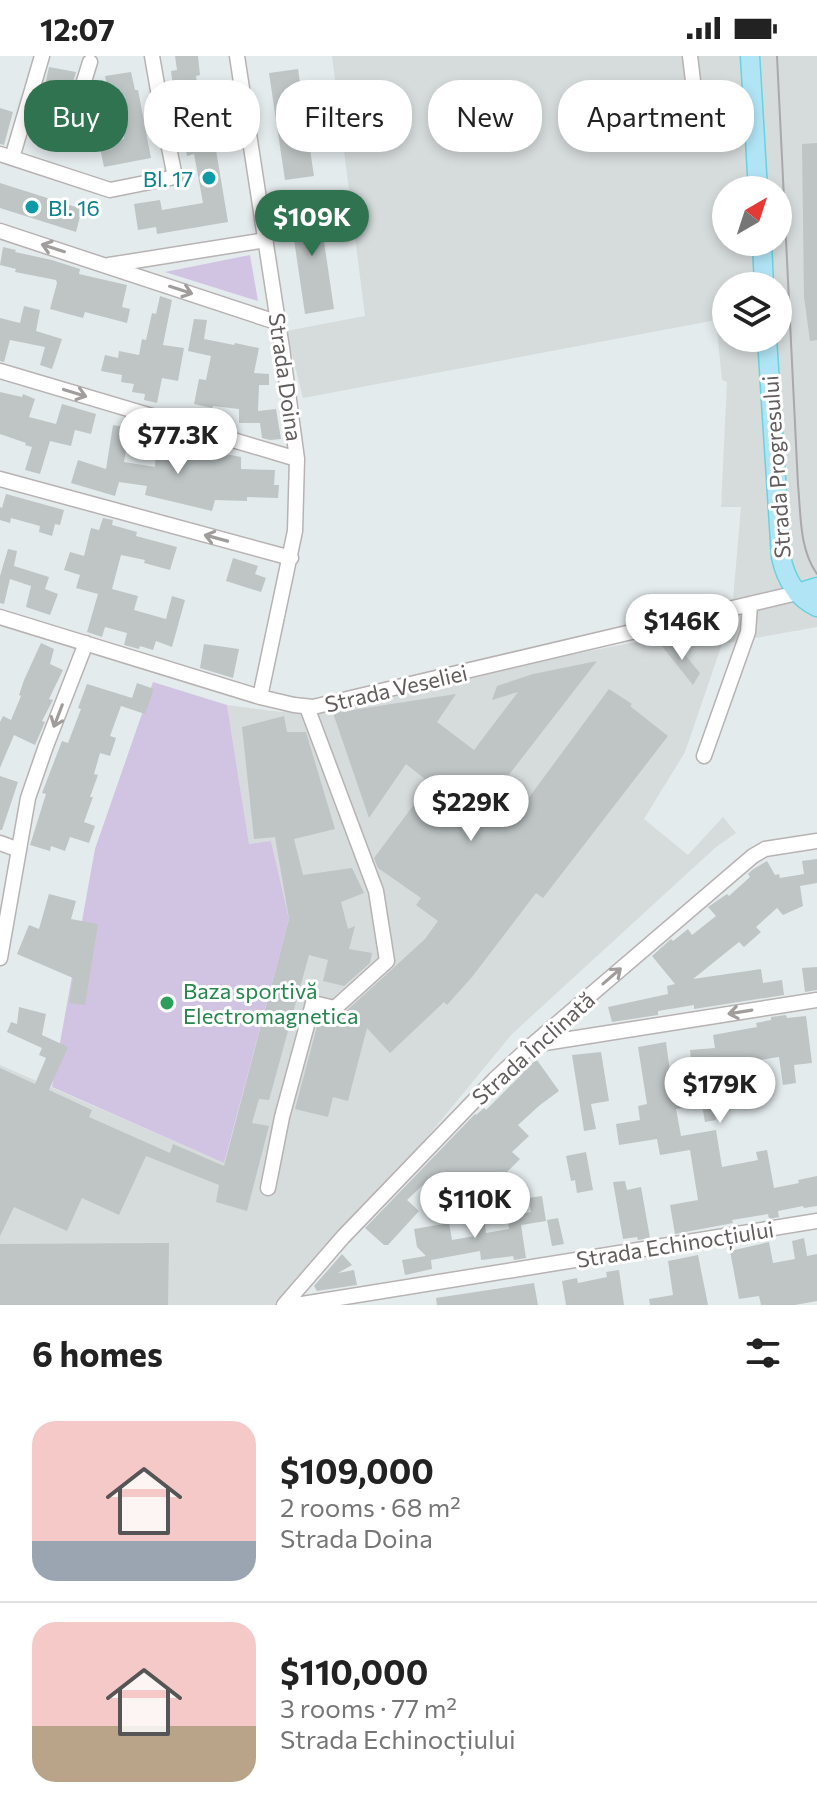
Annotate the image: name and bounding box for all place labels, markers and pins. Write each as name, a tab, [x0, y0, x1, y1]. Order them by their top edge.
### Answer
place label: Bl. 17	[143, 165, 193, 192]
marker: Bl. 17	[200, 169, 218, 187]
pin: $109K	[256, 190, 368, 258]
place label: Bl. 16	[48, 194, 100, 221]
marker: Bl. 16	[23, 198, 41, 216]
pin: $77.3K	[113, 408, 243, 476]
pin: $146K	[626, 594, 738, 662]
pin: $229K	[415, 775, 527, 843]
place label: Baza sportivă Electromagnetica	[183, 977, 358, 1029]
marker: Baza sportivă Electromagnetica	[158, 994, 176, 1012]
pin: $179K	[664, 1057, 776, 1125]
pin: $110K	[419, 1172, 531, 1240]

